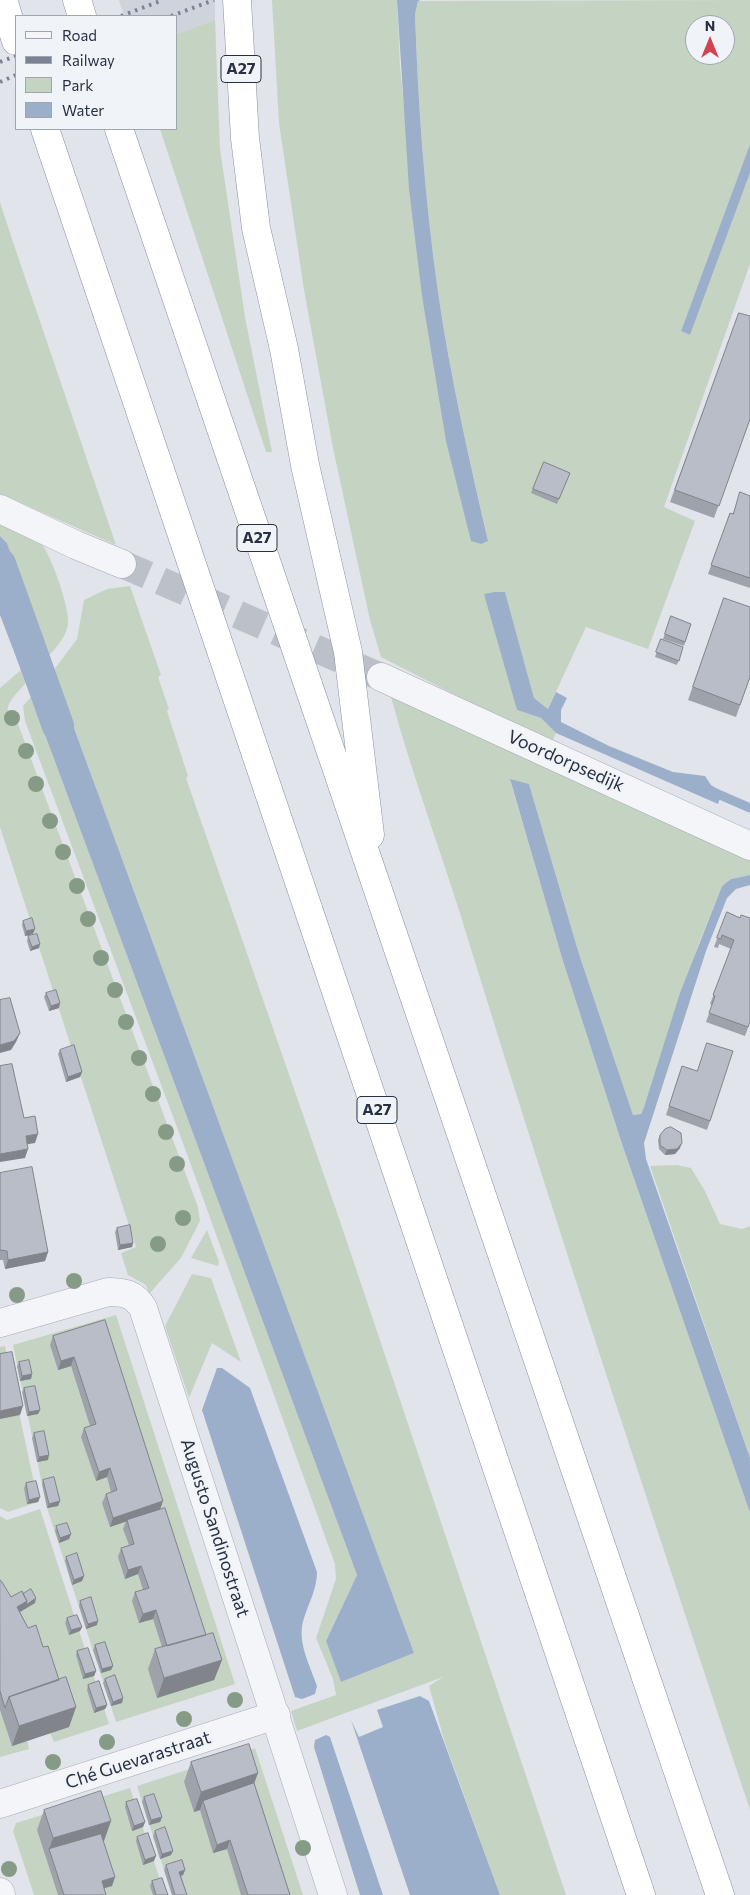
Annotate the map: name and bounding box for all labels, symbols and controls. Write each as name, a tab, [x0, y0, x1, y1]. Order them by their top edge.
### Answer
legend	[15, 15, 178, 130]
north arrow	[685, 15, 735, 65]
text: N	[705, 17, 715, 34]
text: Road	[62, 26, 97, 44]
text: Railway	[62, 51, 115, 69]
road number: A27	[221, 56, 261, 82]
text: Park	[62, 76, 93, 94]
text: Water	[62, 101, 104, 119]
road number: A27	[237, 524, 277, 552]
street label: Voordorpsedijk	[504, 726, 628, 796]
road number: A27	[357, 1096, 397, 1124]
street label: Augusto Sandinostraat	[176, 1436, 254, 1620]
street label: Ché Guevarastraat	[63, 1726, 213, 1794]

